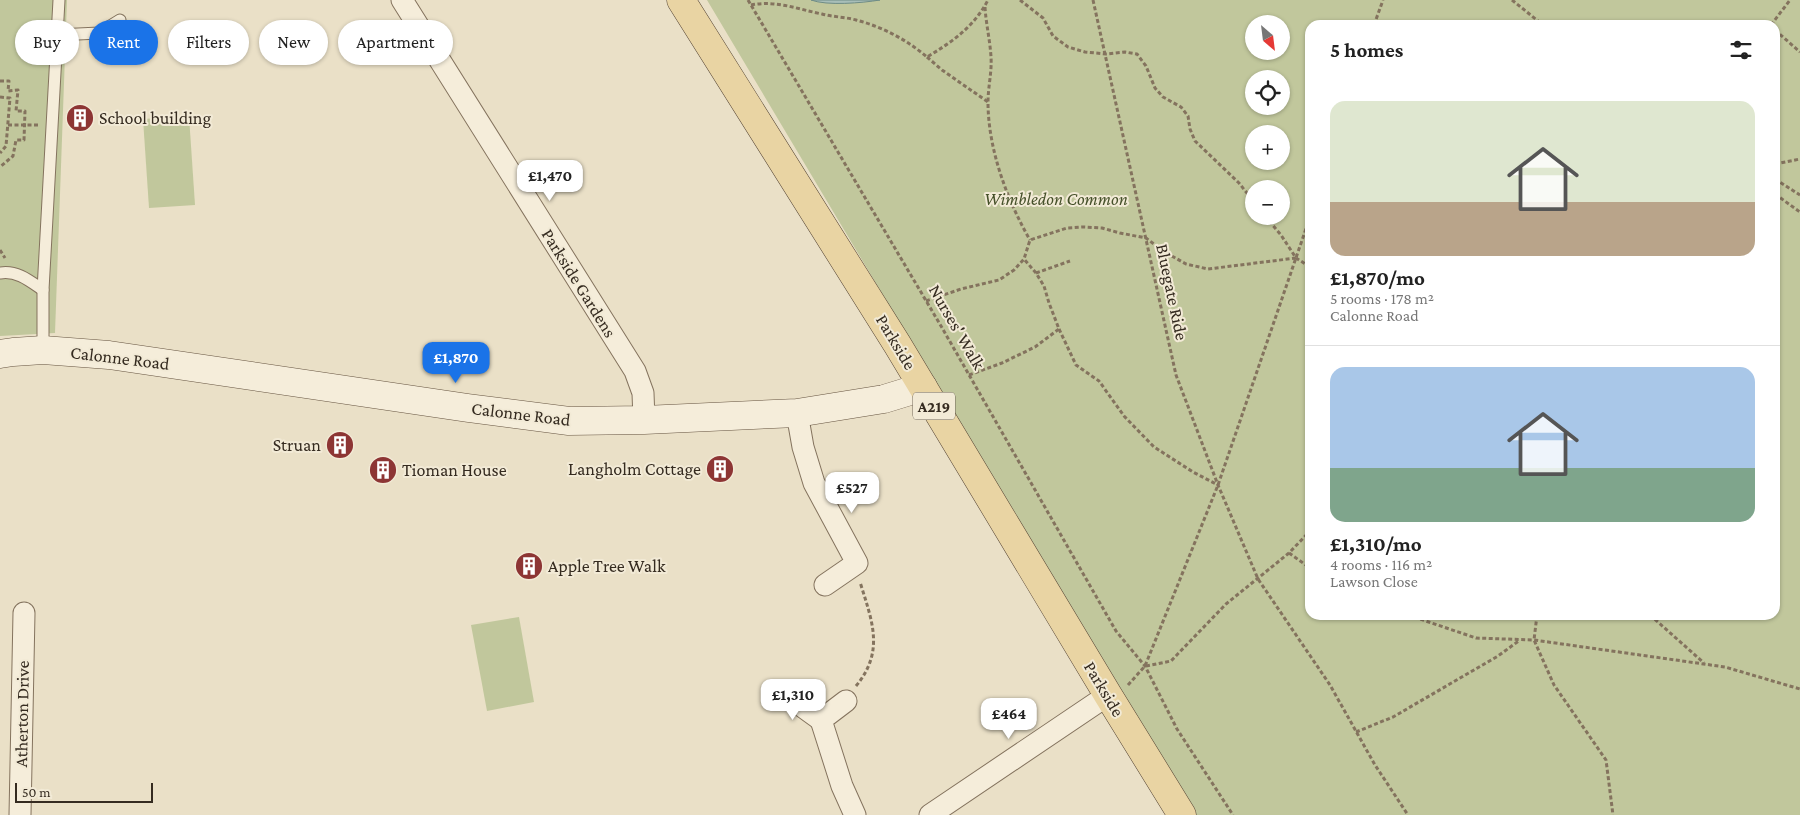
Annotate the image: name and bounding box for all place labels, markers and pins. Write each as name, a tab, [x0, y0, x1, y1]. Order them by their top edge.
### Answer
building icon: School building	[65, 103, 95, 133]
place label: School building	[99, 108, 212, 128]
pin: £1,470	[509, 160, 591, 202]
pin: £1,870	[415, 342, 497, 384]
building icon: Struan	[325, 430, 355, 460]
place label: Struan	[273, 435, 321, 455]
building icon: Langholm Cottage	[705, 454, 735, 484]
building icon: Tioman House	[368, 455, 398, 485]
place label: Langholm Cottage	[568, 459, 701, 479]
place label: Tioman House	[402, 460, 507, 480]
pin: £527	[822, 472, 882, 514]
building icon: Apple Tree Walk	[514, 551, 544, 581]
place label: Apple Tree Walk	[548, 556, 666, 576]
pin: £1,310	[752, 678, 834, 721]
pin: £464	[979, 698, 1039, 740]

